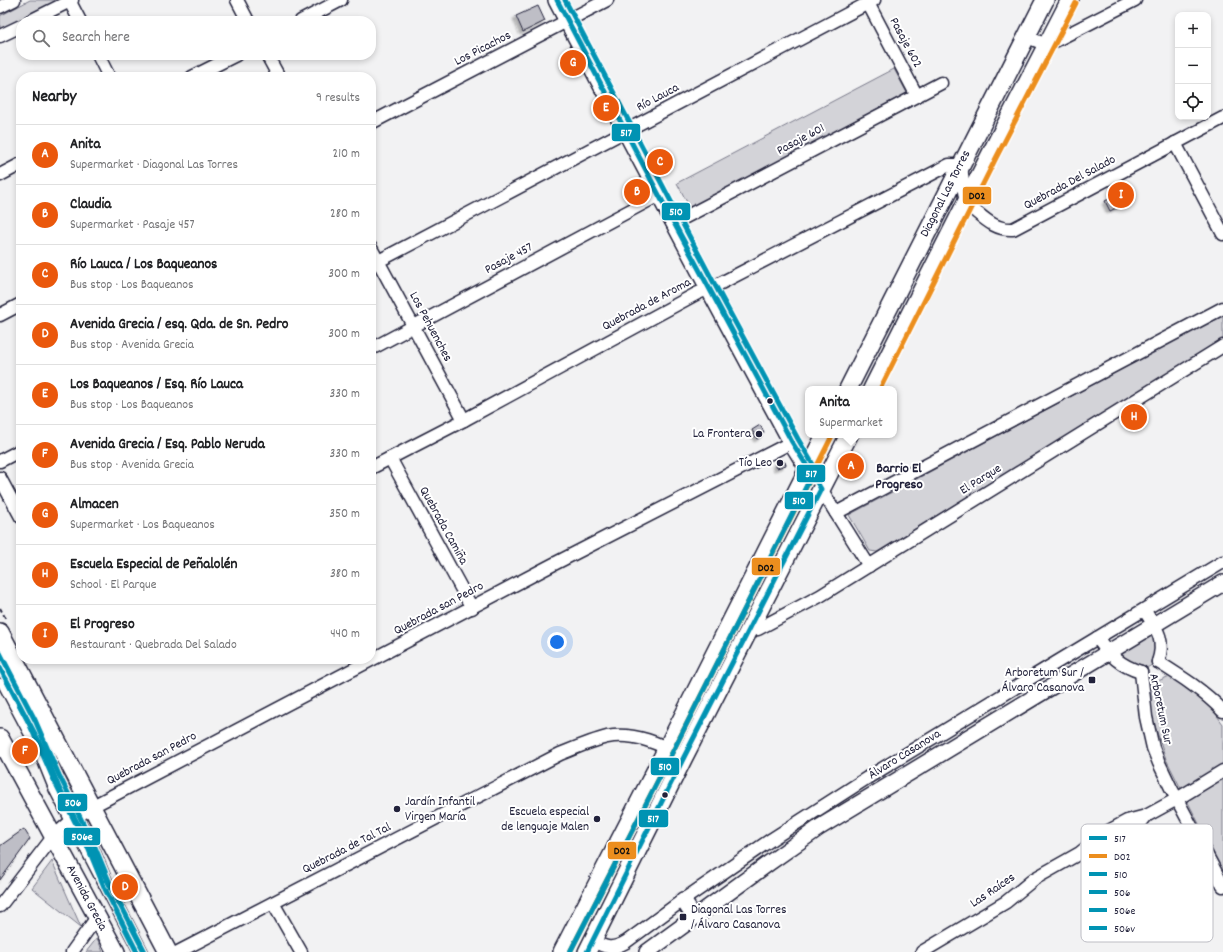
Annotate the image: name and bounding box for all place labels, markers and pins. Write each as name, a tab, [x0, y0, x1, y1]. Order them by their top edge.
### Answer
pin: G	[560, 48, 586, 78]
pin: E	[593, 93, 619, 123]
pin: C	[647, 147, 673, 177]
pin: B	[624, 177, 650, 207]
pin: I	[1108, 180, 1134, 210]
unlabelled marker	[765, 396, 775, 406]
pin: H	[1121, 402, 1147, 432]
place label: La Frontera	[693, 425, 752, 444]
marker: La Frontera	[754, 429, 764, 439]
pin: A	[838, 451, 864, 481]
place label: Tío Leo	[739, 454, 772, 473]
marker: Tío Leo	[775, 458, 785, 468]
place label: Arboretum Sur / Álvaro Casanova	[1002, 664, 1085, 698]
marker: Arboretum Sur / Álvaro Casanova	[1087, 675, 1097, 685]
pin: F	[12, 736, 38, 766]
unlabelled marker	[660, 790, 670, 800]
place label: Jardín Infantil Virgen María	[405, 793, 475, 827]
place label: Escuela especial de lenguaje Malen	[501, 803, 589, 837]
marker: Jardín Infantil Virgen María	[392, 804, 402, 814]
marker: Escuela especial de lenguaje Malen	[592, 814, 602, 824]
pin: D	[112, 872, 138, 902]
place label: Diagonal Las Torres / Álvaro Casanova	[691, 901, 786, 935]
marker: Diagonal Las Torres / Álvaro Casanova	[678, 912, 688, 922]

